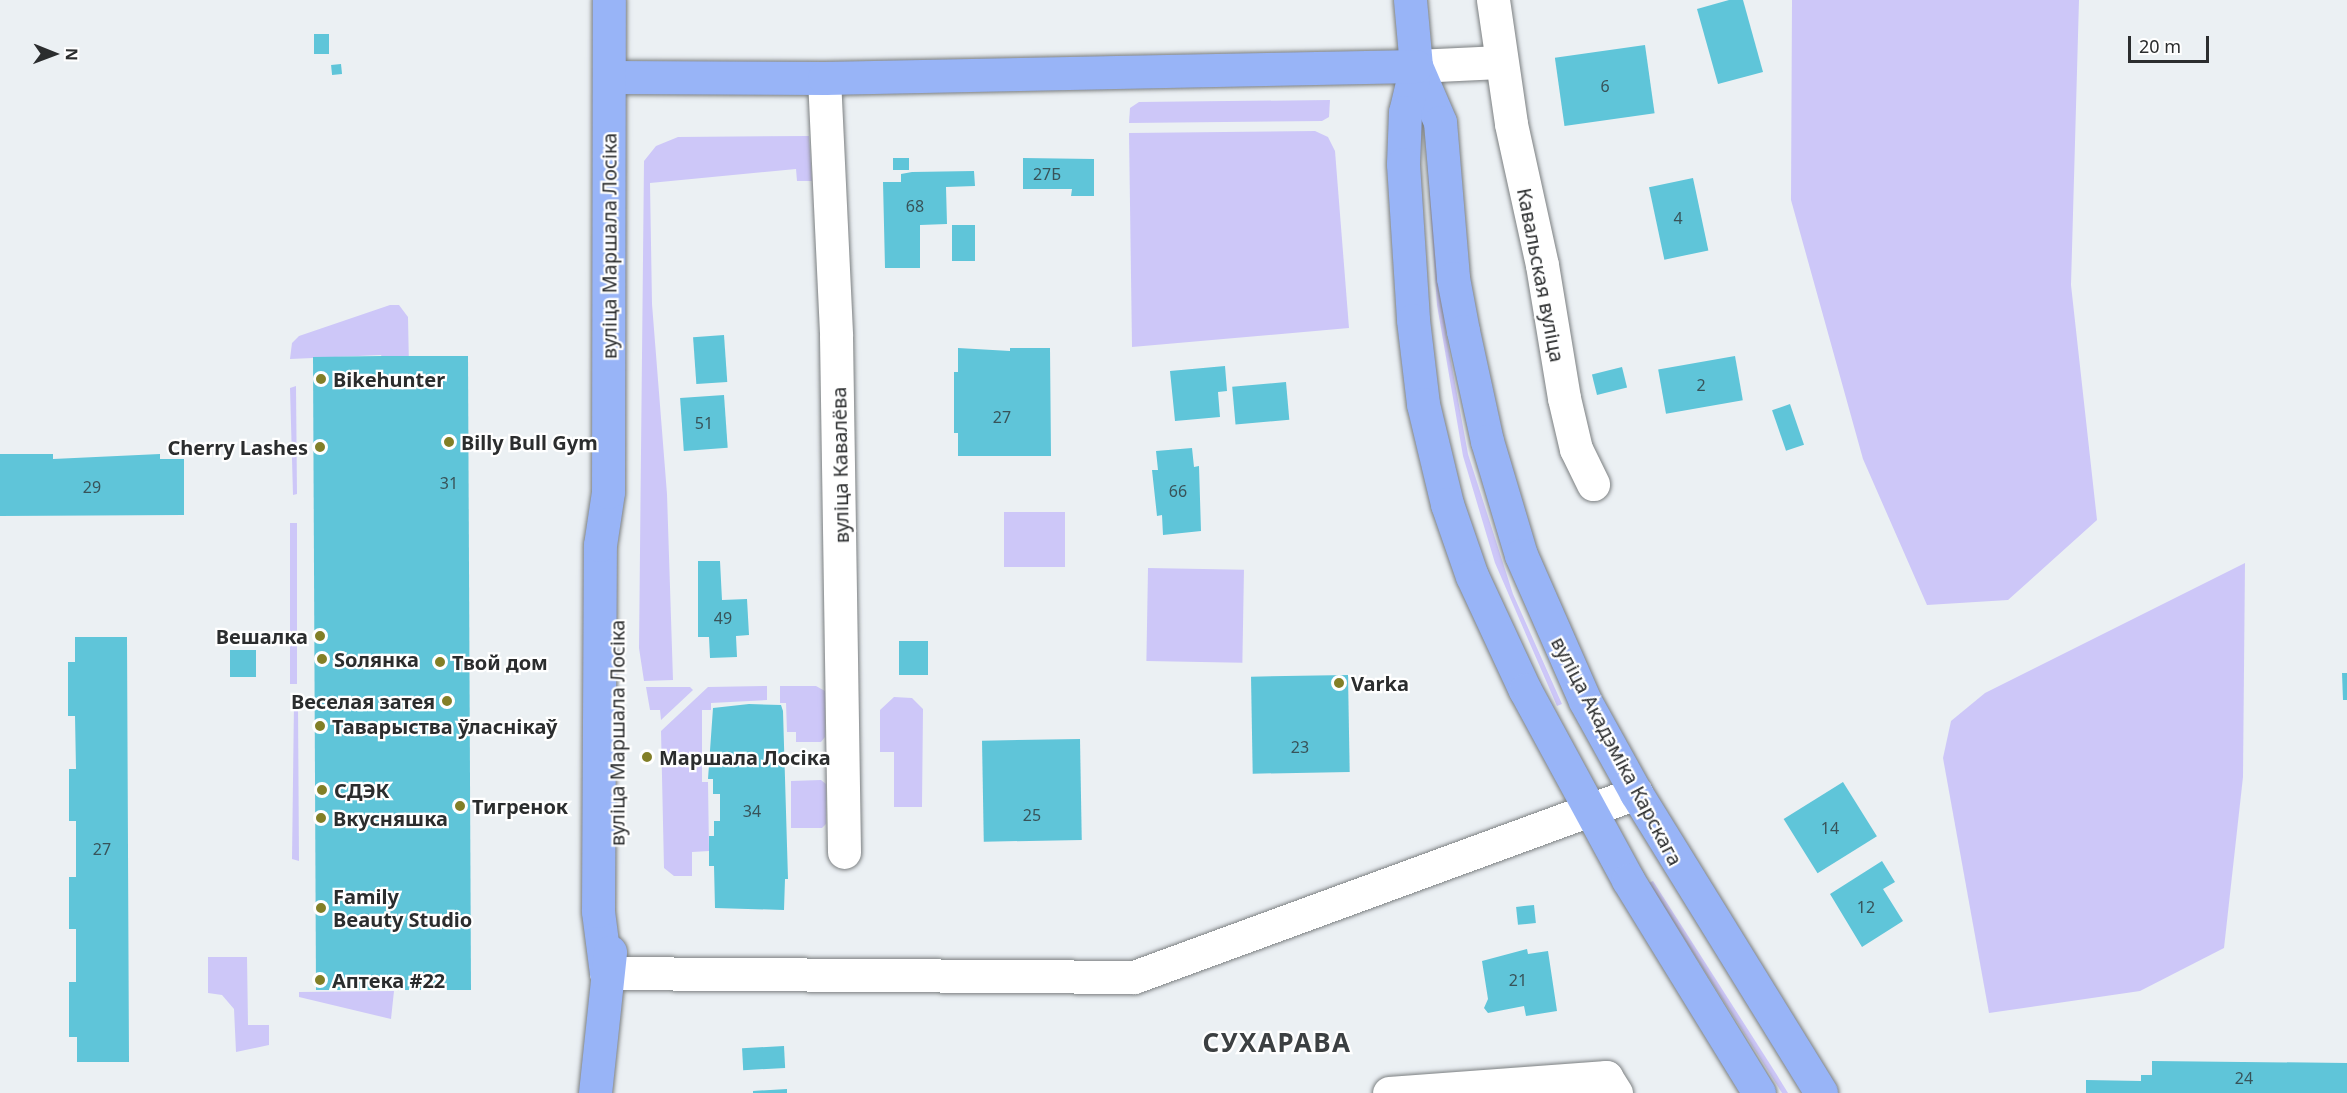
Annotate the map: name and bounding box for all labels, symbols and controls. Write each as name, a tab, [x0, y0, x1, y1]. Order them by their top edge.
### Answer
north arrow	[24, 24, 84, 84]
scale bar	[2131, 24, 2212, 62]
text: 20 m	[2139, 34, 2181, 58]
text: N	[61, 48, 83, 61]
house number: 6	[1600, 76, 1610, 96]
street label: вуліца Маршала Лосіка	[597, 133, 621, 359]
house number: 27Б	[1033, 164, 1061, 184]
street label: Кавальская вуліца	[1512, 186, 1570, 364]
house number: 68	[906, 196, 924, 216]
house number: 4	[1673, 208, 1683, 228]
place label: Bikehunter	[333, 367, 445, 391]
marker: Bikehunter	[314, 372, 328, 386]
house number: 2	[1696, 375, 1706, 395]
street label: вуліца Кавалёва	[827, 386, 853, 544]
house number: 27	[993, 407, 1011, 427]
house number: 51	[695, 413, 713, 433]
place label: Billy Bull Gym	[461, 430, 598, 454]
place label: Cherry Lashes	[168, 435, 308, 459]
marker: Billy Bull Gym	[442, 435, 456, 449]
marker: Cherry Lashes	[313, 440, 327, 454]
house number: 31	[440, 473, 458, 493]
house number: 29	[83, 477, 101, 497]
house number: 66	[1169, 481, 1187, 501]
house number: 49	[714, 608, 732, 628]
street label: вуліца Маршала Лосіка	[605, 620, 629, 846]
place label: Вешалка	[216, 624, 308, 648]
marker: Вешалка	[313, 629, 327, 643]
street label: вуліца Акадэміка Карскага	[1546, 633, 1688, 869]
place label: Sолянка	[334, 647, 419, 671]
place label: Твой дом	[452, 650, 548, 674]
marker: Sолянка	[315, 652, 329, 666]
marker: Твой дом	[433, 655, 447, 669]
place label: Varka	[1351, 671, 1409, 695]
marker: Varka	[1332, 676, 1346, 690]
place label: Веселая затея	[291, 689, 435, 713]
marker: Веселая затея	[440, 694, 454, 708]
place label: Таварыства ўласнікаў	[332, 714, 558, 738]
marker: Таварыства ўласнікаў	[313, 719, 327, 733]
house number: 23	[1291, 737, 1309, 757]
place label: Маршала Лосіка	[659, 745, 831, 769]
marker: Маршала Лосіка	[640, 750, 654, 764]
place label: СДЭК	[334, 778, 389, 802]
marker: СДЭК	[315, 783, 329, 797]
place label: Тигренок	[472, 794, 568, 818]
marker: Тигренок	[453, 799, 467, 813]
house number: 34	[743, 801, 761, 821]
house number: 25	[1023, 805, 1041, 825]
place label: Вкусняшка	[333, 806, 448, 830]
marker: Вкусняшка	[314, 811, 328, 825]
house number: 14	[1821, 818, 1839, 838]
house number: 27	[93, 839, 111, 859]
place label: Family Beauty Studio	[333, 885, 472, 932]
house number: 12	[1857, 897, 1875, 917]
marker: Family Beauty Studio	[314, 901, 328, 915]
place label: Аптека #22	[332, 968, 445, 992]
house number: 21	[1509, 970, 1527, 990]
marker: Аптека #22	[313, 973, 327, 987]
district label: СУХАРАВА	[1203, 1027, 1351, 1059]
house number: 24	[2235, 1068, 2253, 1088]

